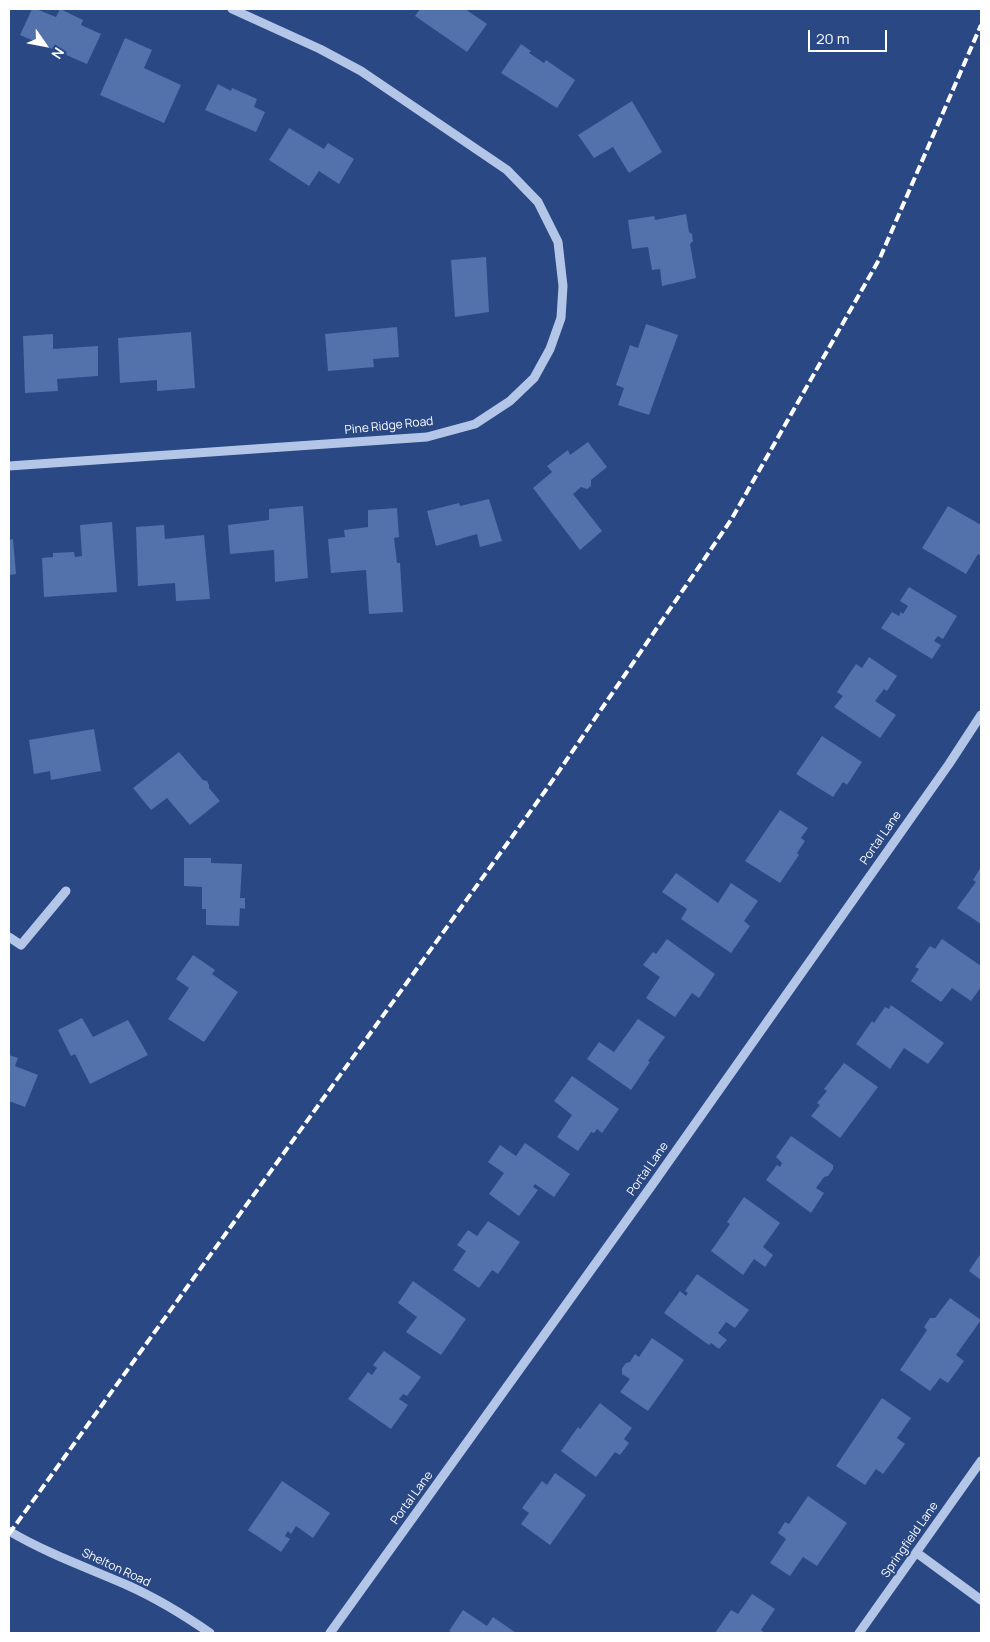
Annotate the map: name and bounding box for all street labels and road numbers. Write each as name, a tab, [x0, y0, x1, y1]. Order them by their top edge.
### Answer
street label: Pine Ridge Road	[344, 414, 434, 438]
street label: Portal Lane	[857, 808, 905, 868]
street label: Portal Lane	[624, 1139, 672, 1199]
street label: Portal Lane	[388, 1469, 436, 1527]
street label: Springfield Lane	[878, 1499, 942, 1581]
street label: Shelton Road	[79, 1546, 153, 1590]

